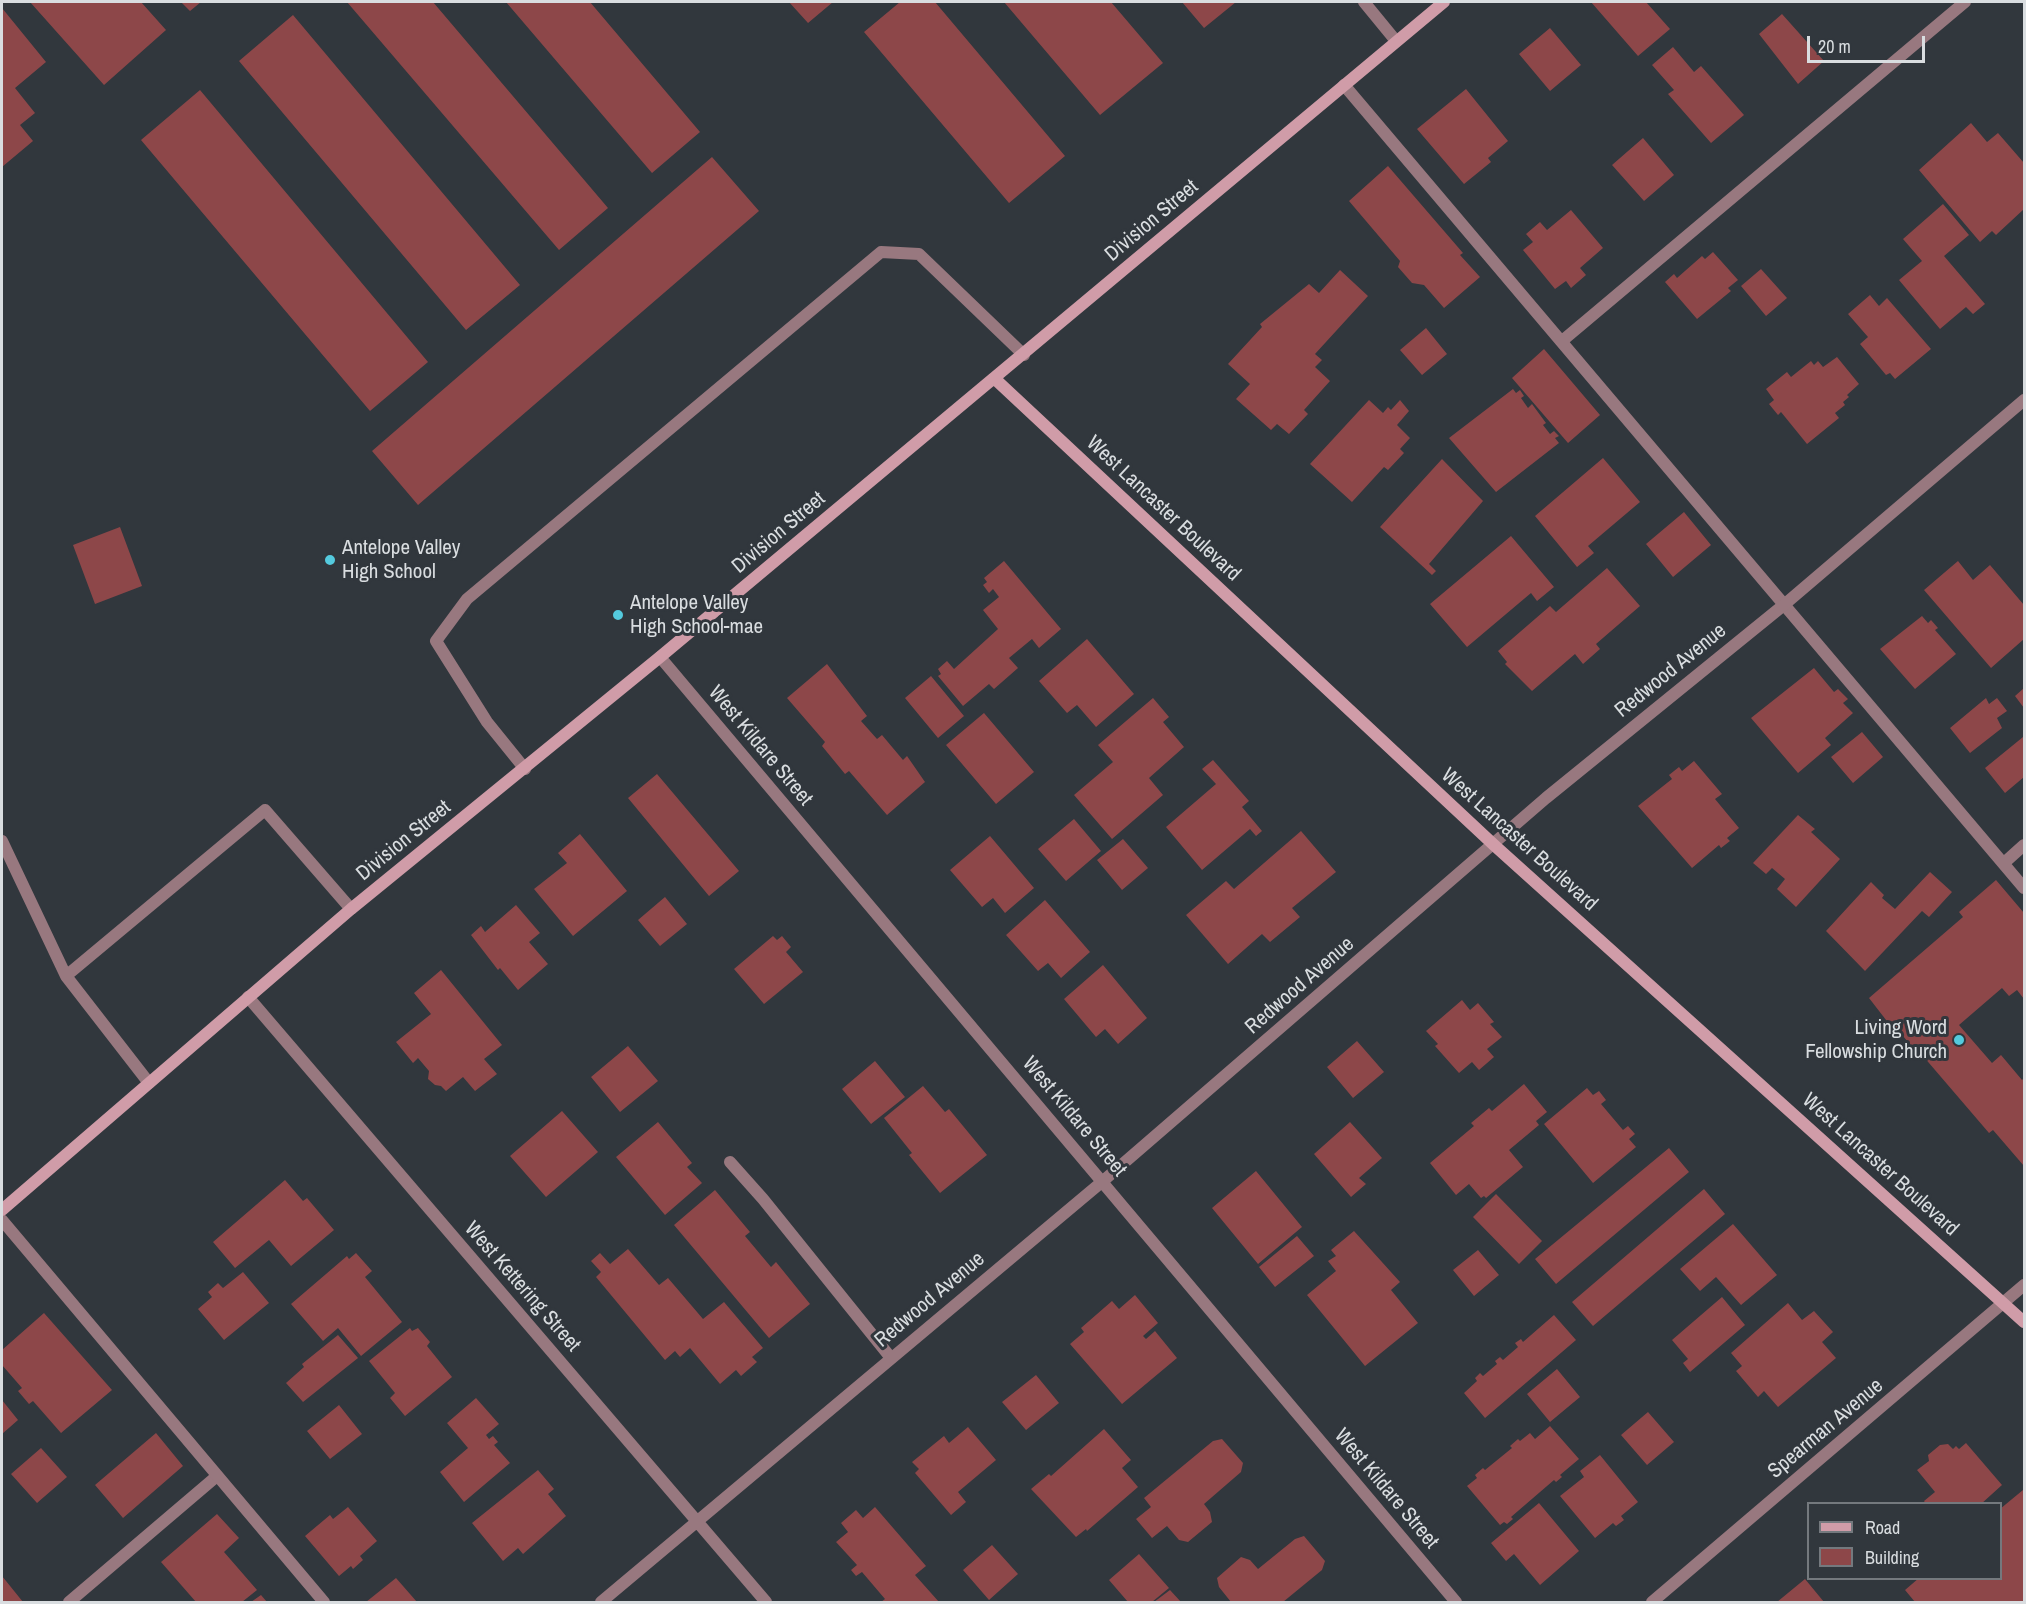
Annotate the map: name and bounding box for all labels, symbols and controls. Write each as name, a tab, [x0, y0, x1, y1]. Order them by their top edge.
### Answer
scale bar	[1810, 24, 1928, 62]
text: 20 m	[1818, 34, 1851, 59]
street label: Division Street	[1100, 175, 1204, 267]
street label: West Lancaster Boulevard	[1081, 431, 1245, 587]
street label: Division Street	[727, 487, 831, 579]
place label: Antelope Valley High School	[342, 535, 460, 585]
marker: Antelope Valley High School	[323, 553, 337, 567]
place label: Antelope Valley High School-mae	[630, 590, 763, 640]
marker: Antelope Valley High School-mae	[611, 608, 625, 622]
street label: Redwood Avenue	[1610, 619, 1732, 723]
street label: West Kildare Street	[702, 681, 818, 811]
street label: West Lancaster Boulevard	[1436, 763, 1602, 917]
street label: Division Street	[352, 795, 456, 887]
street label: Redwood Avenue	[1241, 932, 1359, 1040]
place label: Living Word Fellowship Church	[1805, 1015, 1947, 1065]
marker: Living Word Fellowship Church	[1952, 1033, 1966, 1047]
street label: West Kildare Street	[1016, 1052, 1132, 1182]
street label: West Lancaster Boulevard	[1797, 1088, 1963, 1242]
street label: West Kettering Street	[459, 1217, 585, 1357]
street label: Redwood Avenue	[870, 1247, 990, 1353]
street label: Spearman Avenue	[1763, 1374, 1889, 1484]
street label: West Kildare Street	[1328, 1424, 1444, 1554]
legend	[1807, 1502, 2002, 1580]
text: Road	[1865, 1515, 1900, 1540]
text: Building	[1865, 1545, 1919, 1570]

